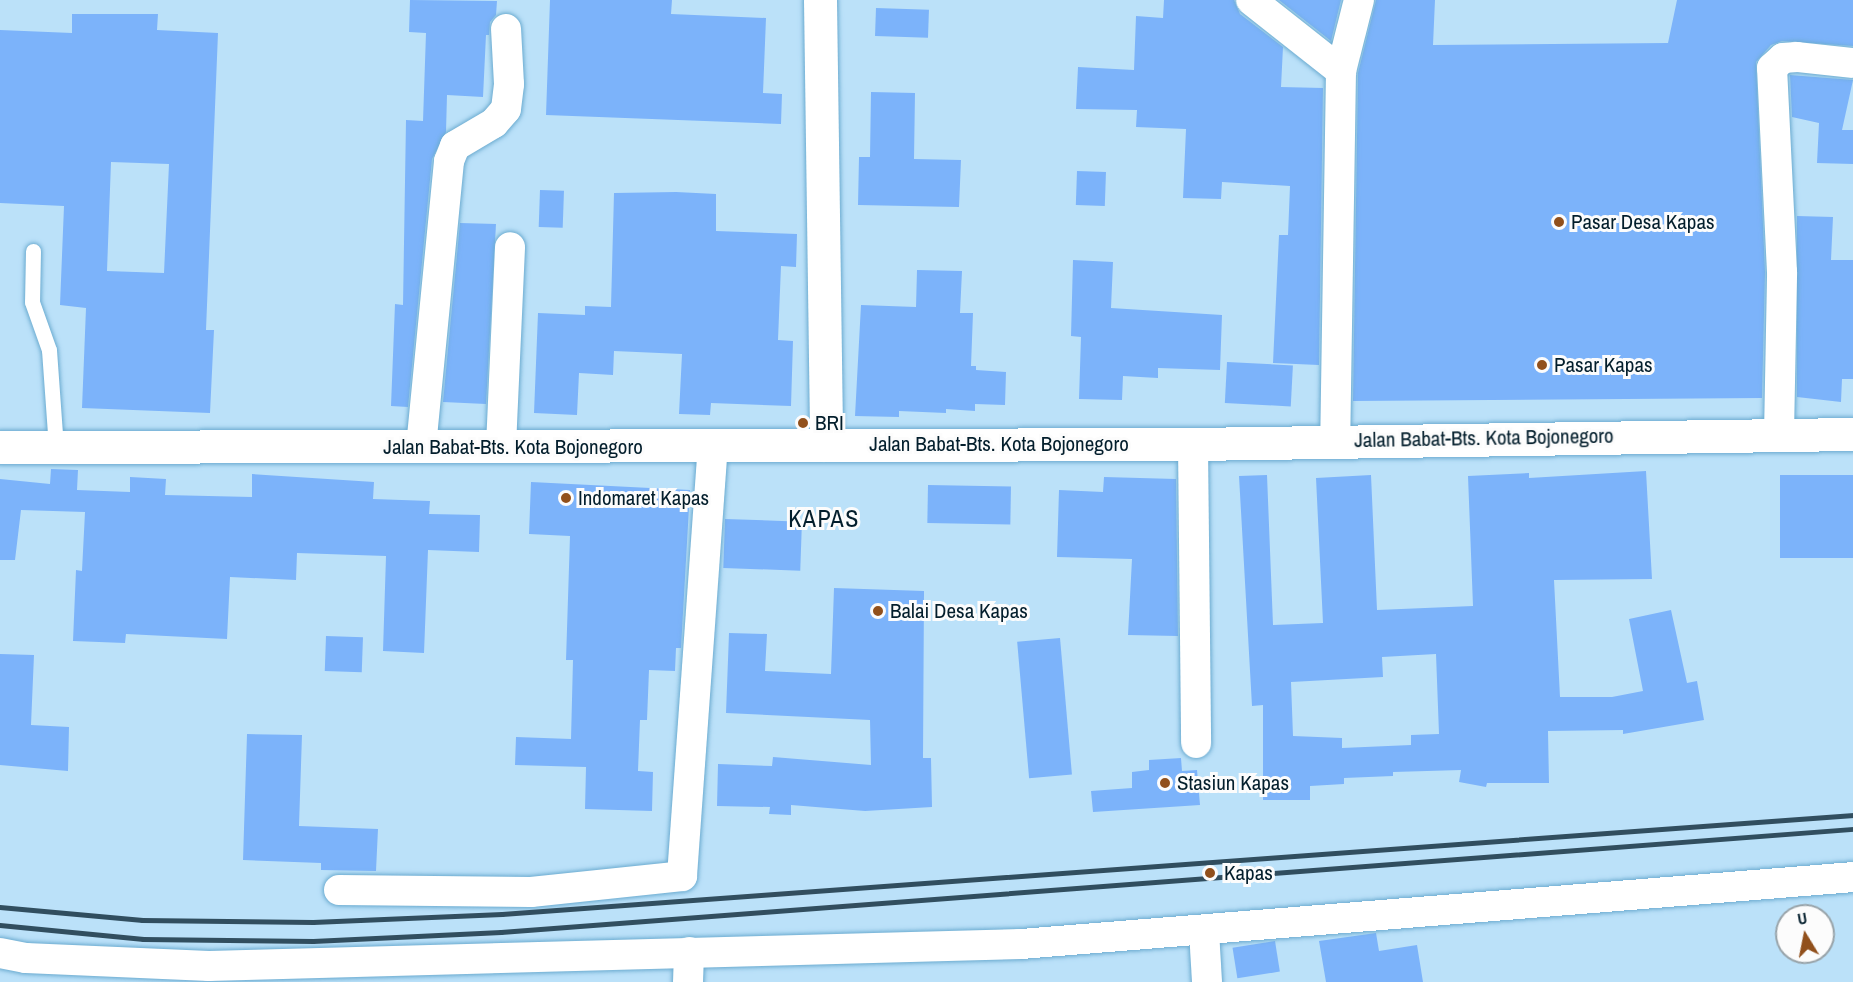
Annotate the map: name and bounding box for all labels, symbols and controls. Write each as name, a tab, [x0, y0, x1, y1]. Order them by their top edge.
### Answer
place label: Pasar Desa Kapas	[1571, 209, 1715, 235]
marker: Pasar Desa Kapas	[1552, 215, 1566, 229]
place label: Pasar Kapas	[1554, 352, 1653, 378]
marker: Pasar Kapas	[1535, 358, 1549, 372]
place label: BRI	[815, 410, 844, 436]
marker: BRI	[796, 416, 810, 430]
street label: Jalan Babat-Bts. Kota Bojonegoro	[1354, 423, 1614, 453]
street label: Jalan Babat-Bts. Kota Bojonegoro	[869, 431, 1129, 457]
street label: Jalan Babat-Bts. Kota Bojonegoro	[383, 434, 643, 460]
place label: Indomaret Kapas	[578, 485, 709, 511]
marker: Indomaret Kapas	[559, 491, 573, 505]
district label: KAPAS	[788, 505, 860, 533]
place label: Balai Desa Kapas	[890, 598, 1028, 624]
marker: Balai Desa Kapas	[871, 604, 885, 618]
place label: Stasiun Kapas	[1177, 770, 1289, 796]
marker: Stasiun Kapas	[1158, 776, 1172, 790]
place label: Kapas	[1224, 860, 1273, 886]
marker: Kapas	[1201, 864, 1219, 882]
north arrow	[1775, 904, 1835, 964]
text: U	[1796, 907, 1809, 930]

